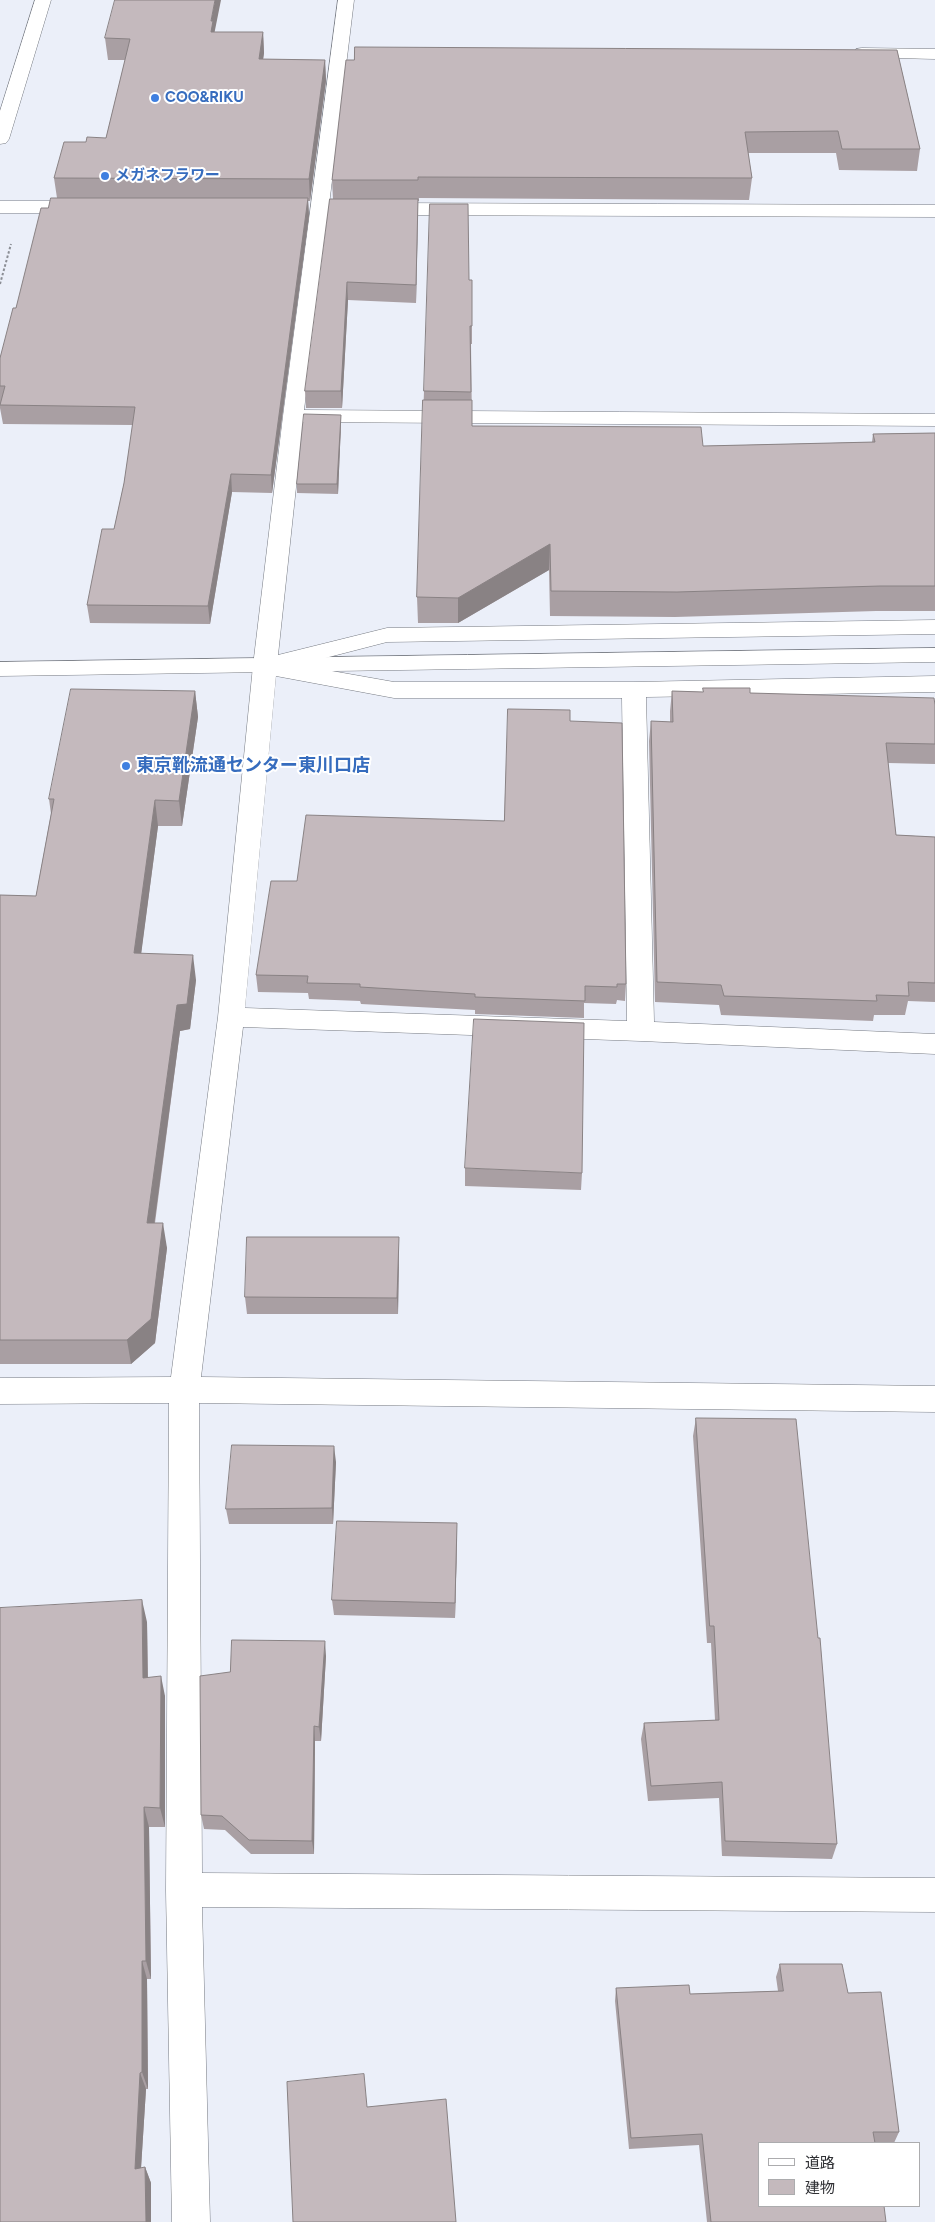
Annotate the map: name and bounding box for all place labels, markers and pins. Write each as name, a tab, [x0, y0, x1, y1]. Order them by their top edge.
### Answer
place label: COO&RIKU	[165, 89, 244, 107]
marker: COO&RIKU	[149, 92, 161, 104]
place label: メガネフラワー	[115, 167, 220, 185]
marker: メガネフラワー	[99, 170, 111, 182]
place label: 東京靴流通センター東川口店	[136, 755, 370, 777]
marker: 東京靴流通センター東川口店	[120, 760, 132, 772]

